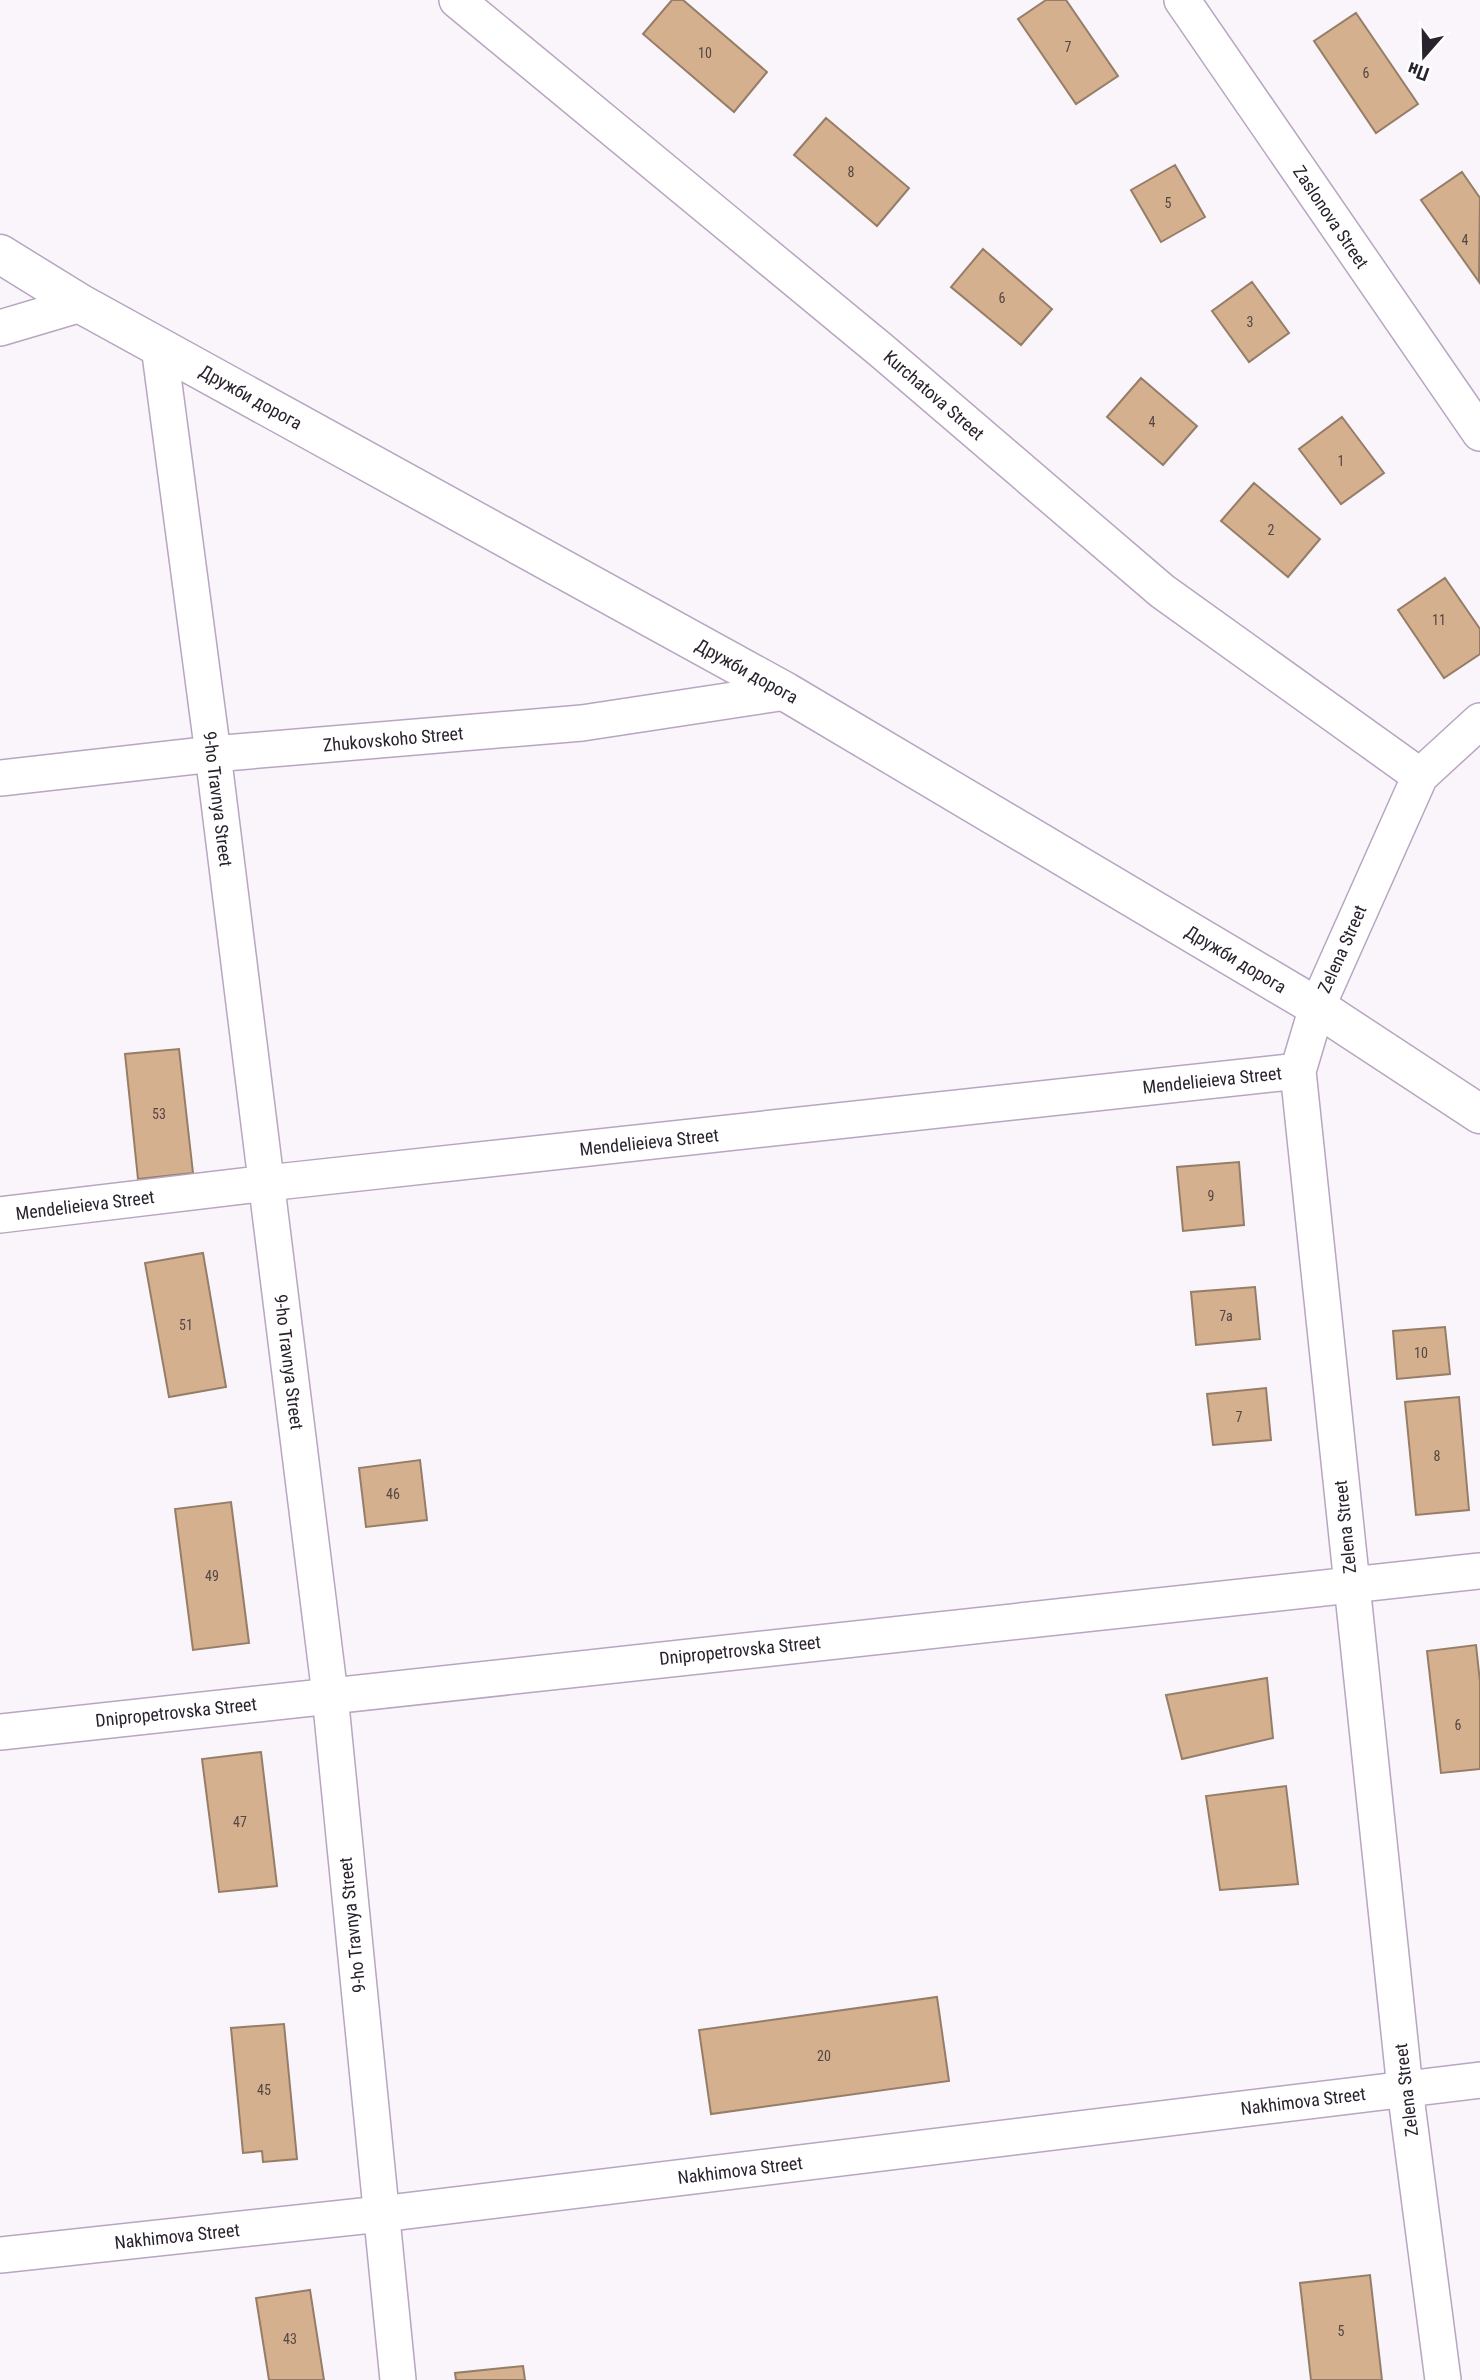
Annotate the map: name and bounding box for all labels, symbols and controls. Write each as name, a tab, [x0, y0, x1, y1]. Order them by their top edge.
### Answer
north arrow	[1389, 21, 1459, 91]
house number: 7	[1065, 39, 1072, 55]
house number: 10	[698, 45, 712, 61]
text: Пн	[1404, 57, 1432, 86]
house number: 6	[1363, 65, 1370, 81]
street label: Zaslonova Street	[1289, 162, 1373, 272]
house number: 8	[848, 164, 855, 180]
house number: 5	[1165, 195, 1172, 211]
house number: 4	[1462, 232, 1469, 248]
house number: 6	[999, 290, 1006, 306]
house number: 3	[1247, 314, 1253, 330]
street label: Kurchatova Street	[880, 346, 988, 444]
street label: Дружби дорога	[196, 360, 306, 434]
house number: 4	[1149, 414, 1156, 430]
house number: 1	[1338, 453, 1344, 469]
house number: 2	[1268, 522, 1275, 538]
house number: 11	[1432, 612, 1446, 628]
street label: Дружби дорога	[692, 634, 802, 708]
street label: Zhukovskoho Street	[322, 722, 464, 756]
street label: 9-ho Travnya Street	[199, 730, 237, 868]
street label: Zelena Street	[1313, 902, 1371, 996]
street label: Дружби дорога	[1182, 921, 1290, 997]
street label: Mendelieieva Street	[1141, 1062, 1283, 1098]
house number: 53	[152, 1106, 166, 1122]
street label: Mendelieieva Street	[578, 1124, 720, 1160]
street label: Mendelieieva Street	[14, 1186, 156, 1224]
house number: 9	[1208, 1188, 1214, 1204]
street label: 9-ho Travnya Street	[270, 1293, 308, 1431]
house number: 7а	[1219, 1308, 1233, 1324]
house number: 51	[179, 1317, 193, 1333]
house number: 10	[1414, 1345, 1428, 1361]
house number: 7	[1236, 1409, 1243, 1425]
house number: 8	[1434, 1448, 1441, 1464]
street label: Zelena Street	[1330, 1479, 1360, 1575]
house number: 46	[386, 1486, 400, 1502]
house number: 49	[205, 1568, 219, 1584]
street label: Dnipropetrovska Street	[658, 1631, 822, 1669]
street label: Dnipropetrovska Street	[94, 1693, 258, 1731]
house number: 6	[1455, 1717, 1462, 1733]
house number: 47	[233, 1814, 247, 1830]
street label: 9-ho Travnya Street	[334, 1856, 370, 1994]
street label: Zelena Street	[1390, 2042, 1422, 2138]
house number: 20	[817, 2048, 831, 2064]
house number: 45	[257, 2082, 271, 2098]
street label: Nakhimova Street	[1239, 2083, 1367, 2119]
street label: Nakhimova Street	[676, 2152, 804, 2188]
street label: Nakhimova Street	[113, 2219, 241, 2253]
house number: 5	[1338, 2323, 1345, 2339]
house number: 43	[283, 2331, 297, 2347]

